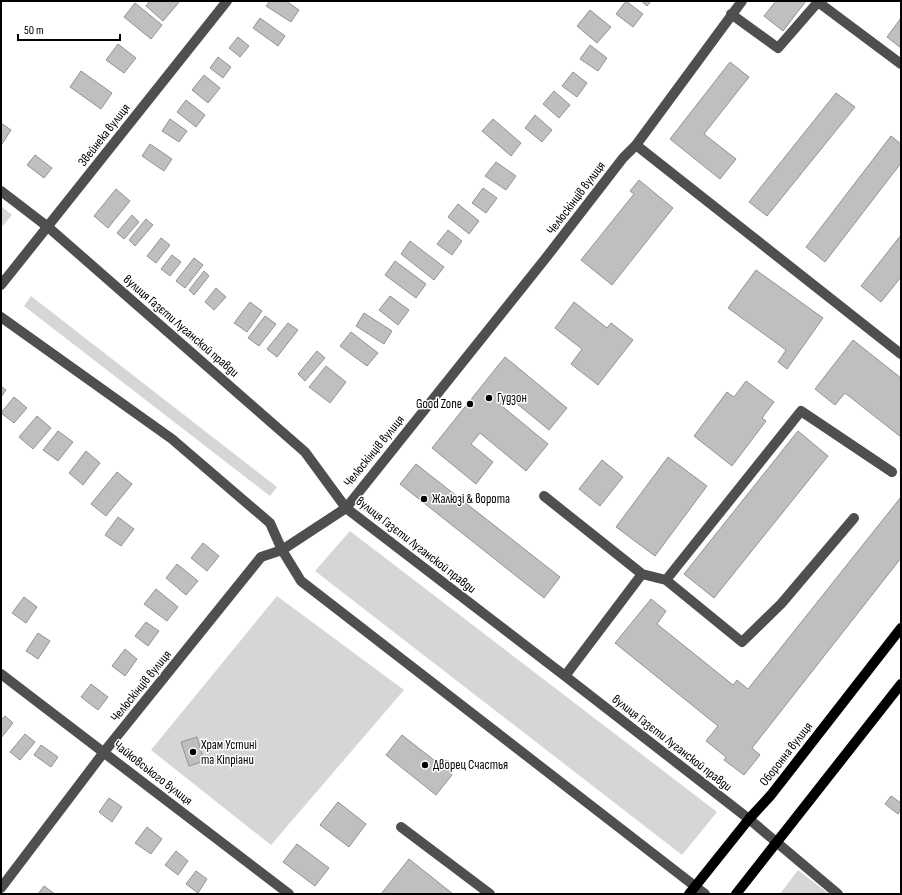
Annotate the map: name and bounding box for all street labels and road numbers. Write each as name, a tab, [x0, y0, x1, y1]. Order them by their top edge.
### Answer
street label: Звейнека вулиця	[75, 100, 133, 170]
street label: Челюскінців вулиця	[543, 158, 609, 238]
street label: вулиця Газєти Луганской правди	[120, 271, 242, 381]
street label: Челюскінців вулиця	[340, 412, 408, 490]
street label: вулиця Газєти Луганской правди	[353, 493, 479, 597]
street label: Челюскінців вулиця	[107, 647, 175, 725]
street label: вулиця Газєти Луганской правди	[609, 691, 735, 795]
street label: Оборонна вулиця	[756, 719, 816, 789]
street label: Чайковського вулиця	[110, 737, 196, 809]

